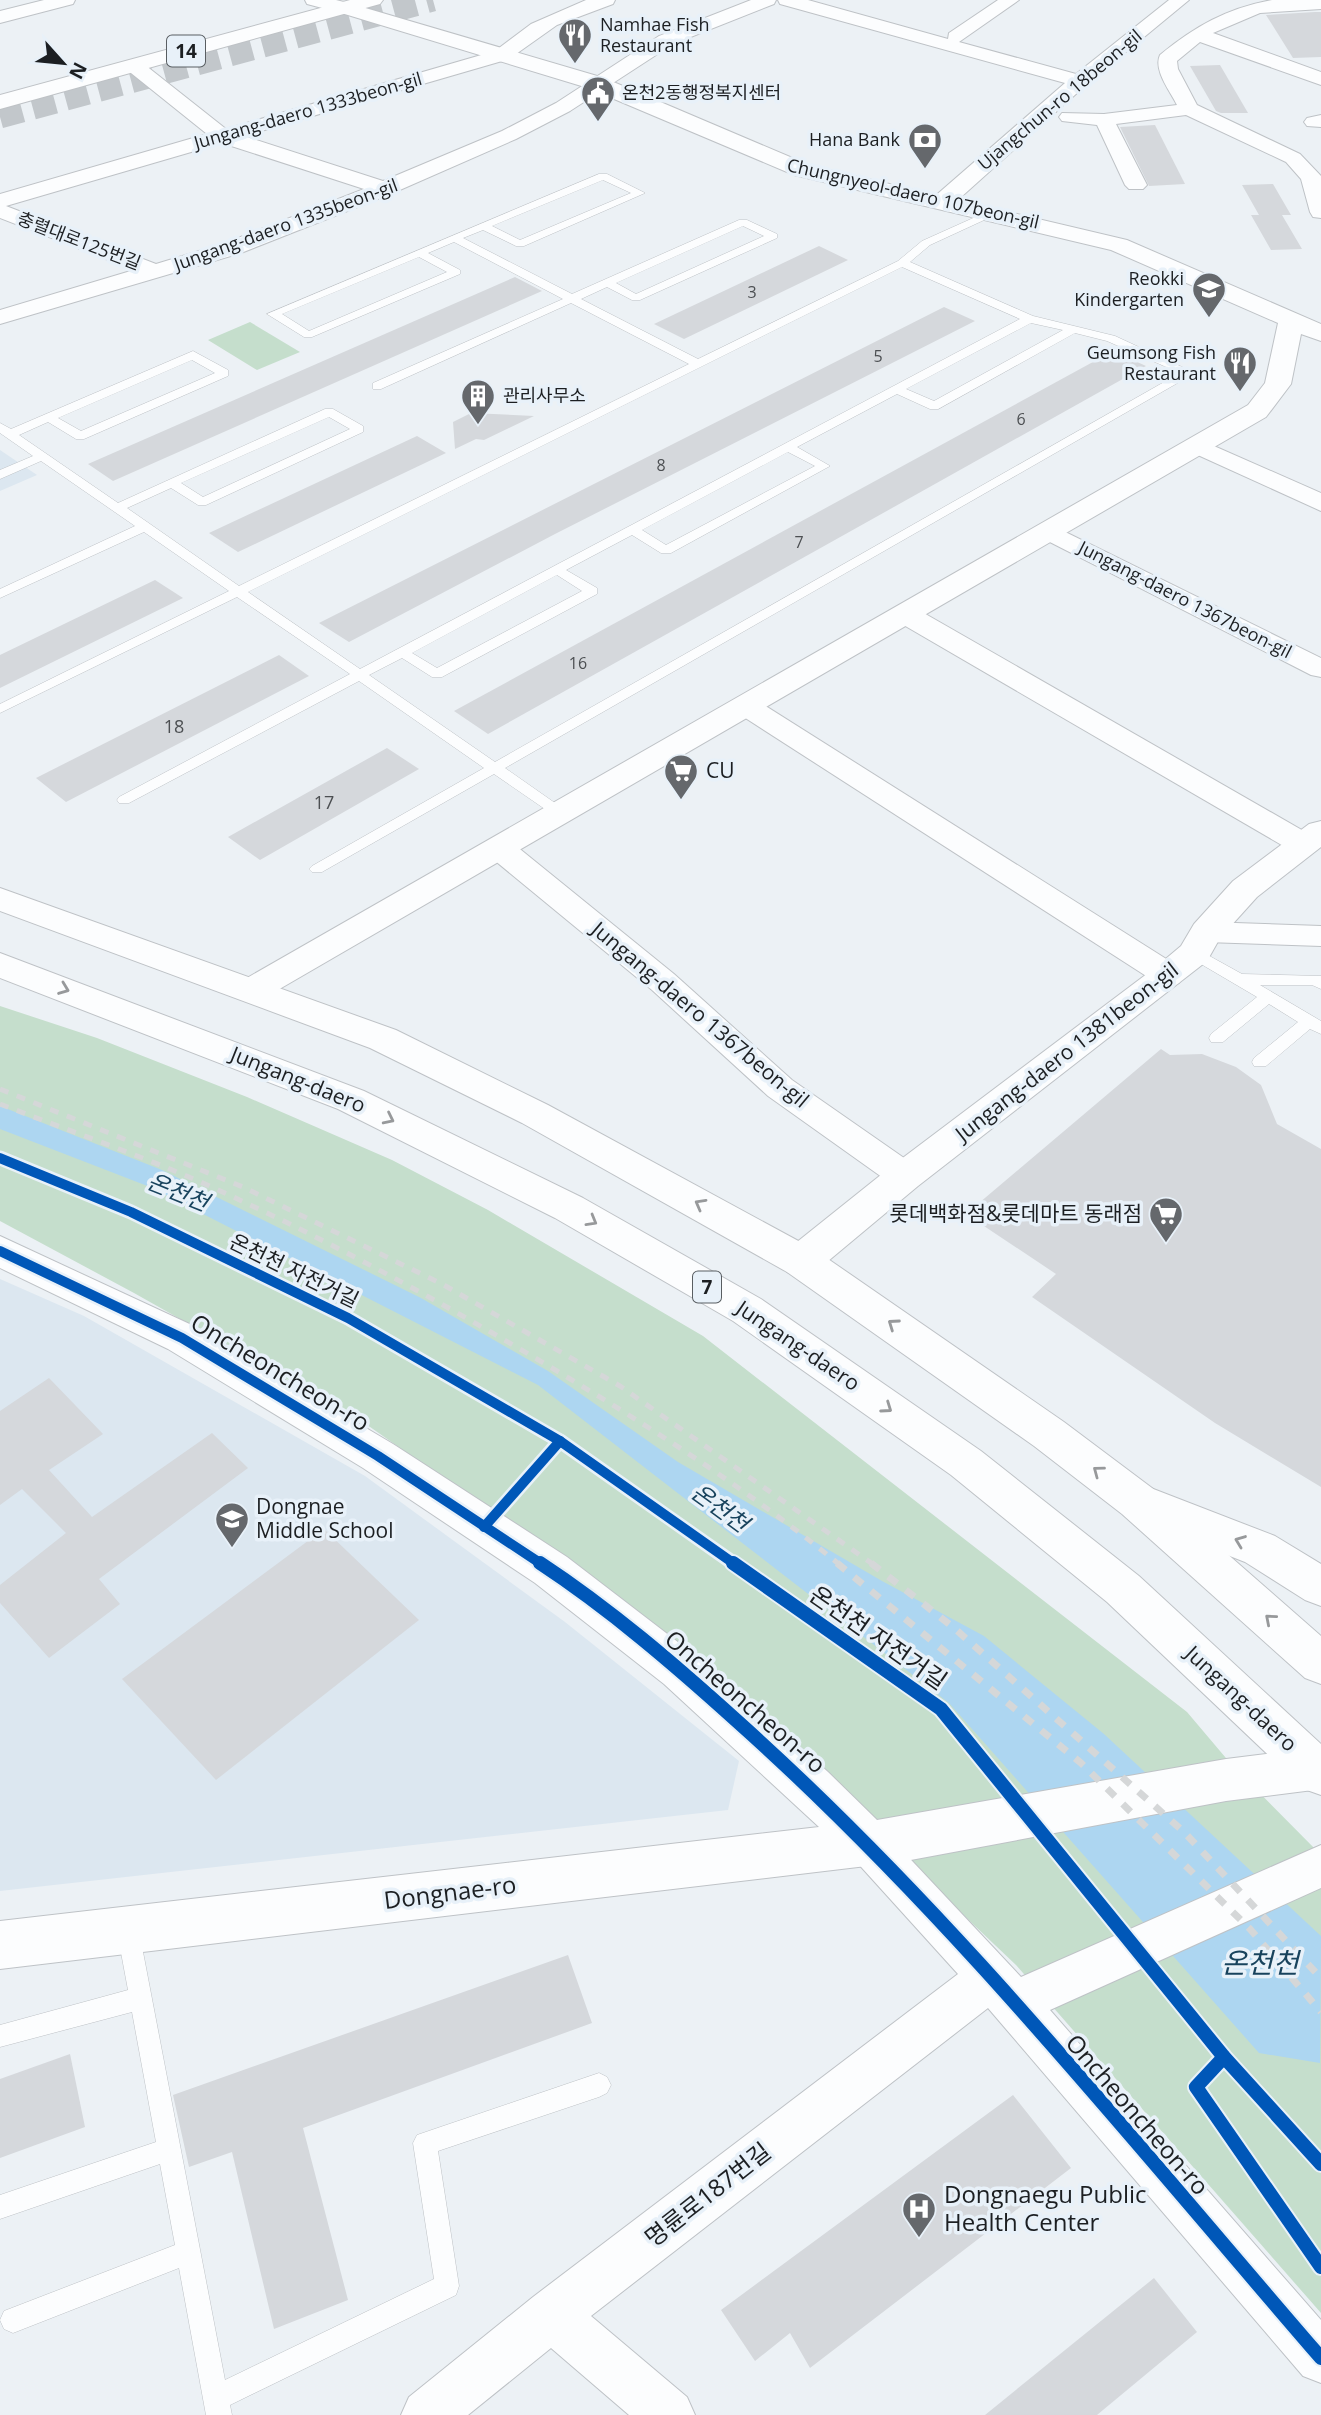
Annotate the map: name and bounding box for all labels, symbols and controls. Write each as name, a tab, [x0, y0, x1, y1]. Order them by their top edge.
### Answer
place label: Namhae Fish Restaurant	[600, 12, 710, 57]
restaurant icon: Namhae Fish Restaurant	[556, 16, 594, 65]
street label: Ujangchun-ro 18beon-gil	[972, 23, 1146, 175]
north arrow	[28, 28, 98, 98]
road number: 14	[167, 36, 205, 66]
text: N	[63, 58, 93, 84]
street label: Jungang-daero 1333beon-gil	[189, 66, 425, 155]
public building icon: 온천2동행정복지센터	[579, 74, 617, 123]
place label: 온천2동행정복지센터	[622, 80, 781, 104]
bank icon: Hana Bank	[906, 121, 944, 170]
place label: Hana Bank	[809, 127, 901, 151]
street label: Chungnyeol-daero 107beon-gil	[785, 152, 1042, 234]
street label: Jungang-daero 1335beon-gil	[169, 172, 401, 276]
street label: 충렬대로125번길	[14, 206, 144, 275]
place label: Reokki Kindergarten	[1074, 266, 1184, 311]
school or university icon: Reokki Kindergarten	[1190, 270, 1228, 319]
house number: 3	[747, 281, 757, 303]
place label: Geumsong Fish Restaurant	[1087, 340, 1216, 385]
restaurant icon: Geumsong Fish Restaurant	[1221, 344, 1259, 393]
house number: 5	[873, 345, 883, 367]
building icon: 관리사무소	[459, 377, 497, 426]
place label: 관리사무소	[503, 383, 586, 407]
house number: 6	[1016, 408, 1026, 430]
house number: 8	[656, 454, 666, 476]
house number: 7	[794, 531, 804, 553]
street label: Jungang-daero 1367beon-gil	[1073, 534, 1296, 663]
house number: 16	[569, 652, 587, 674]
house number: 18	[164, 714, 184, 738]
supermarket icon: CU	[662, 752, 700, 801]
place label: CU	[706, 756, 735, 784]
house number: 17	[314, 790, 334, 814]
street label: Jungang-daero 1367beon-gil	[585, 914, 815, 1113]
street label: Jungang-daero 1381beon-gil	[948, 955, 1184, 1148]
one-way arrow	[57, 980, 69, 994]
street label: Jungang-daero	[225, 1039, 370, 1119]
one-way arrow	[382, 1110, 394, 1124]
water label: 온천천	[143, 1164, 216, 1219]
supermarket icon: 롯데백화점&롯데마트 동래점	[1147, 1195, 1185, 1244]
one-way arrow	[694, 1199, 707, 1212]
place label: 롯데백화점&롯데마트 동래점	[889, 1199, 1142, 1227]
one-way arrow	[584, 1213, 597, 1226]
street label: 온천천 자전거길	[225, 1227, 364, 1314]
road number: 7	[693, 1272, 721, 1302]
street label: Jungang-daero	[730, 1292, 866, 1397]
street label: Oncheoncheon-ro	[185, 1305, 376, 1438]
one-way arrow	[887, 1319, 900, 1332]
one-way arrow	[879, 1400, 892, 1412]
one-way arrow	[1093, 1466, 1105, 1479]
water label: 온천천	[686, 1476, 758, 1540]
place label: Dongnae Middle School	[256, 1492, 393, 1544]
school or university icon: Dongnae Middle School	[213, 1500, 251, 1549]
one-way arrow	[1235, 1536, 1247, 1550]
street label: 온천천 자전거길	[804, 1577, 954, 1696]
one-way arrow	[1266, 1615, 1279, 1627]
street label: Oncheoncheon-ro	[659, 1622, 833, 1780]
street label: Jungang-daero	[1178, 1638, 1304, 1757]
street label: Dongnae-ro	[382, 1867, 518, 1916]
water label: 온천천	[1221, 1943, 1302, 1981]
street label: Oncheoncheon-ro	[1059, 2027, 1217, 2201]
street label: 명륜로187번길	[637, 2134, 777, 2253]
place label: Dongnaegu Public Health Center	[944, 2177, 1147, 2238]
hospital icon: Dongnaegu Public Health Center	[900, 2190, 938, 2239]

